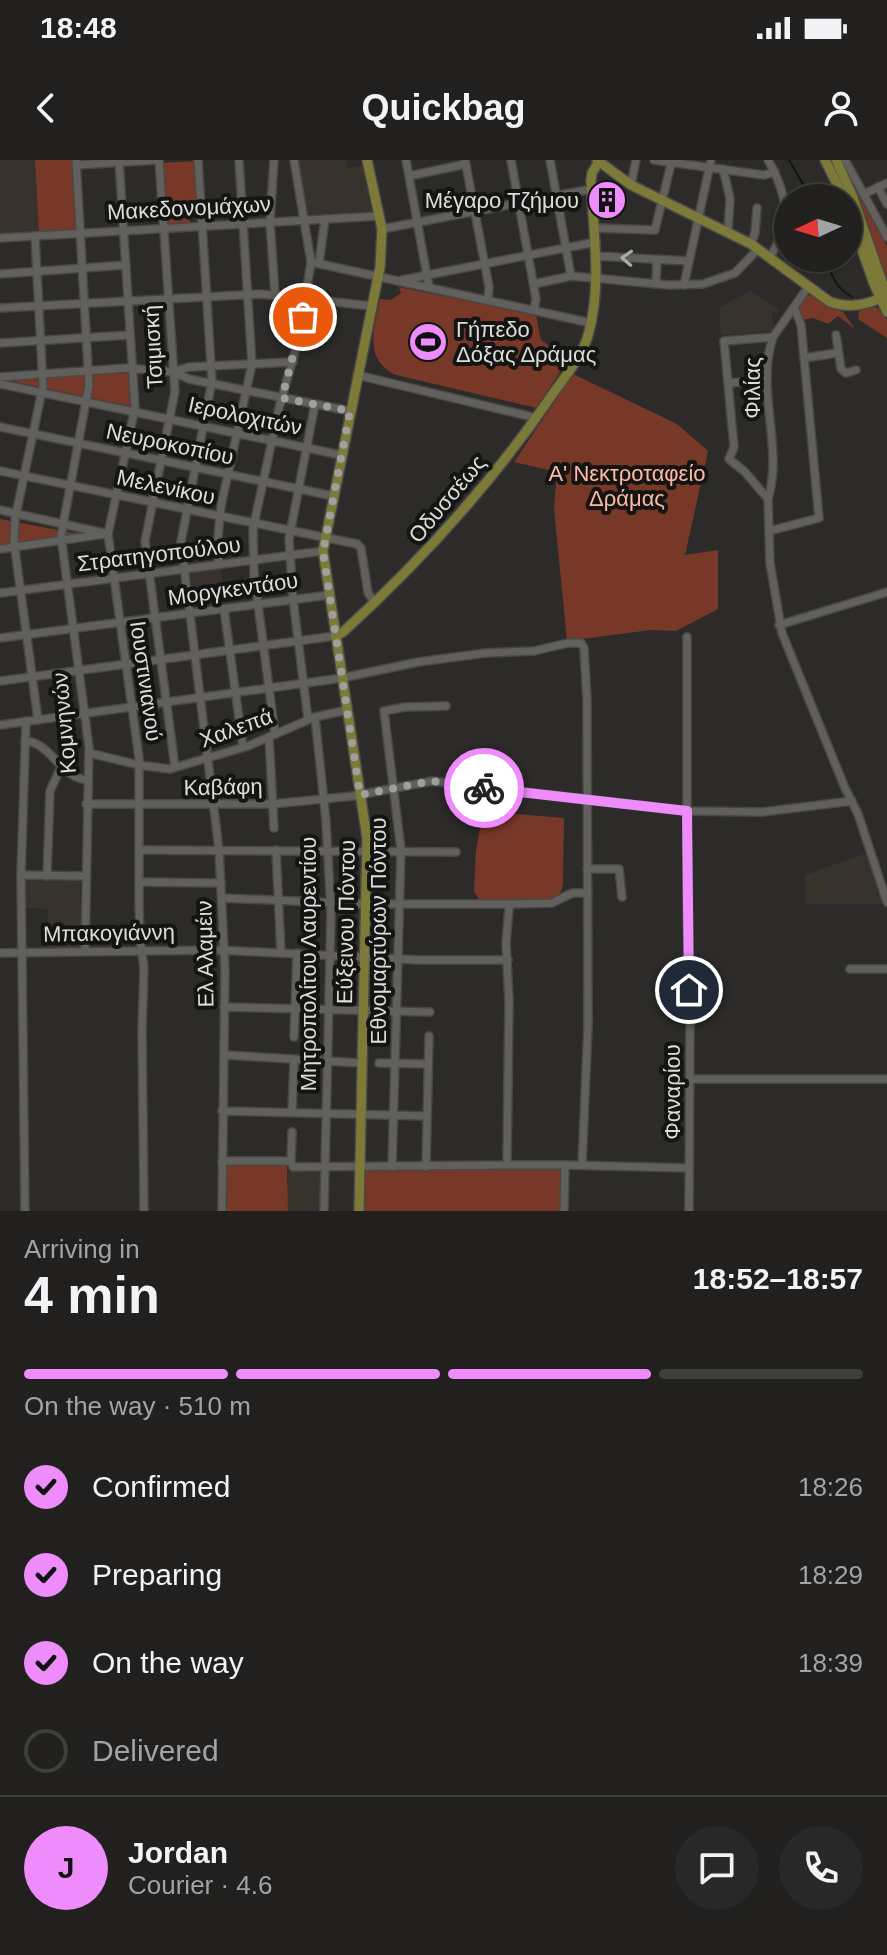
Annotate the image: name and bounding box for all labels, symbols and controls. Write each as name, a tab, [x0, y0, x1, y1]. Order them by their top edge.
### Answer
text: 18:48	[40, 11, 117, 44]
icon: back	[24, 86, 68, 130]
icon: person	[819, 86, 863, 130]
text: Quickbag	[361, 87, 526, 128]
building icon: Μέγαρο Τζήμου	[586, 179, 628, 221]
north arrow	[774, 184, 862, 272]
map controls	[774, 184, 862, 272]
place label: Μέγαρο Τζήμου	[425, 188, 579, 213]
street label: Μακεδονομάχων	[106, 191, 272, 225]
one-way arrow	[620, 250, 633, 267]
pin	[269, 283, 337, 351]
icon: bag	[281, 295, 325, 339]
street label: Τσιμισκή	[138, 304, 168, 390]
place label: Γήπεδο Δόξας Δράμας	[456, 317, 596, 367]
sports icon: Γήπεδο Δόξας Δράμας	[407, 321, 449, 363]
street label: Φιλίας	[740, 357, 765, 419]
street label: Ιερολοχιτών	[186, 392, 304, 440]
street label: Νευροκοπίου	[104, 418, 236, 470]
street label: Οδυσσέως	[403, 450, 491, 548]
park label: Α' Νεκτροταφείο Δράμας	[548, 461, 706, 511]
street label: Μελενίκου	[115, 464, 217, 510]
street label: Στρατηγοπούλου	[76, 532, 242, 576]
street label: Μοργκεντάου	[166, 567, 300, 611]
street label: Ιουστινιανού	[125, 619, 167, 743]
street label: Κομνηνών	[47, 671, 81, 775]
street label: Χαλεπά	[196, 703, 276, 753]
courier	[444, 748, 524, 828]
icon: bike	[462, 766, 506, 810]
street label: Καβάφη	[183, 774, 263, 800]
street label: Εθνομαρτύρων Πόντου	[366, 817, 391, 1045]
street label: Μητροπολίτου Λαυρεντίου	[296, 837, 321, 1091]
street label: Εύξεινου Πόντου	[332, 840, 360, 1004]
street label: Ελ Αλαμέιν	[192, 900, 218, 1008]
street label: Μπακογιάννη	[43, 919, 175, 947]
pin	[655, 956, 723, 1024]
icon: home	[667, 968, 711, 1012]
street label: Φαναρίου	[660, 1044, 685, 1140]
text: Arriving in	[24, 1234, 140, 1264]
text: 18:52–18:57	[693, 1262, 863, 1295]
text: 4 min	[24, 1266, 160, 1324]
text: On the way · 510 m	[24, 1391, 251, 1421]
icon: check	[24, 1465, 68, 1509]
text: Confirmed	[92, 1470, 230, 1503]
text: 18:26	[798, 1472, 863, 1502]
icon: check	[24, 1553, 68, 1597]
text: Preparing	[92, 1558, 222, 1591]
text: 18:29	[798, 1560, 863, 1590]
icon: check	[24, 1641, 68, 1685]
text: On the way	[92, 1646, 244, 1679]
text: 18:39	[798, 1648, 863, 1678]
text: Delivered	[92, 1734, 219, 1767]
button: chat	[675, 1826, 759, 1910]
button: phone	[779, 1826, 863, 1910]
text: Jordan	[128, 1836, 228, 1869]
text: J	[58, 1851, 74, 1884]
text: Courier · 4.6	[128, 1870, 273, 1900]

